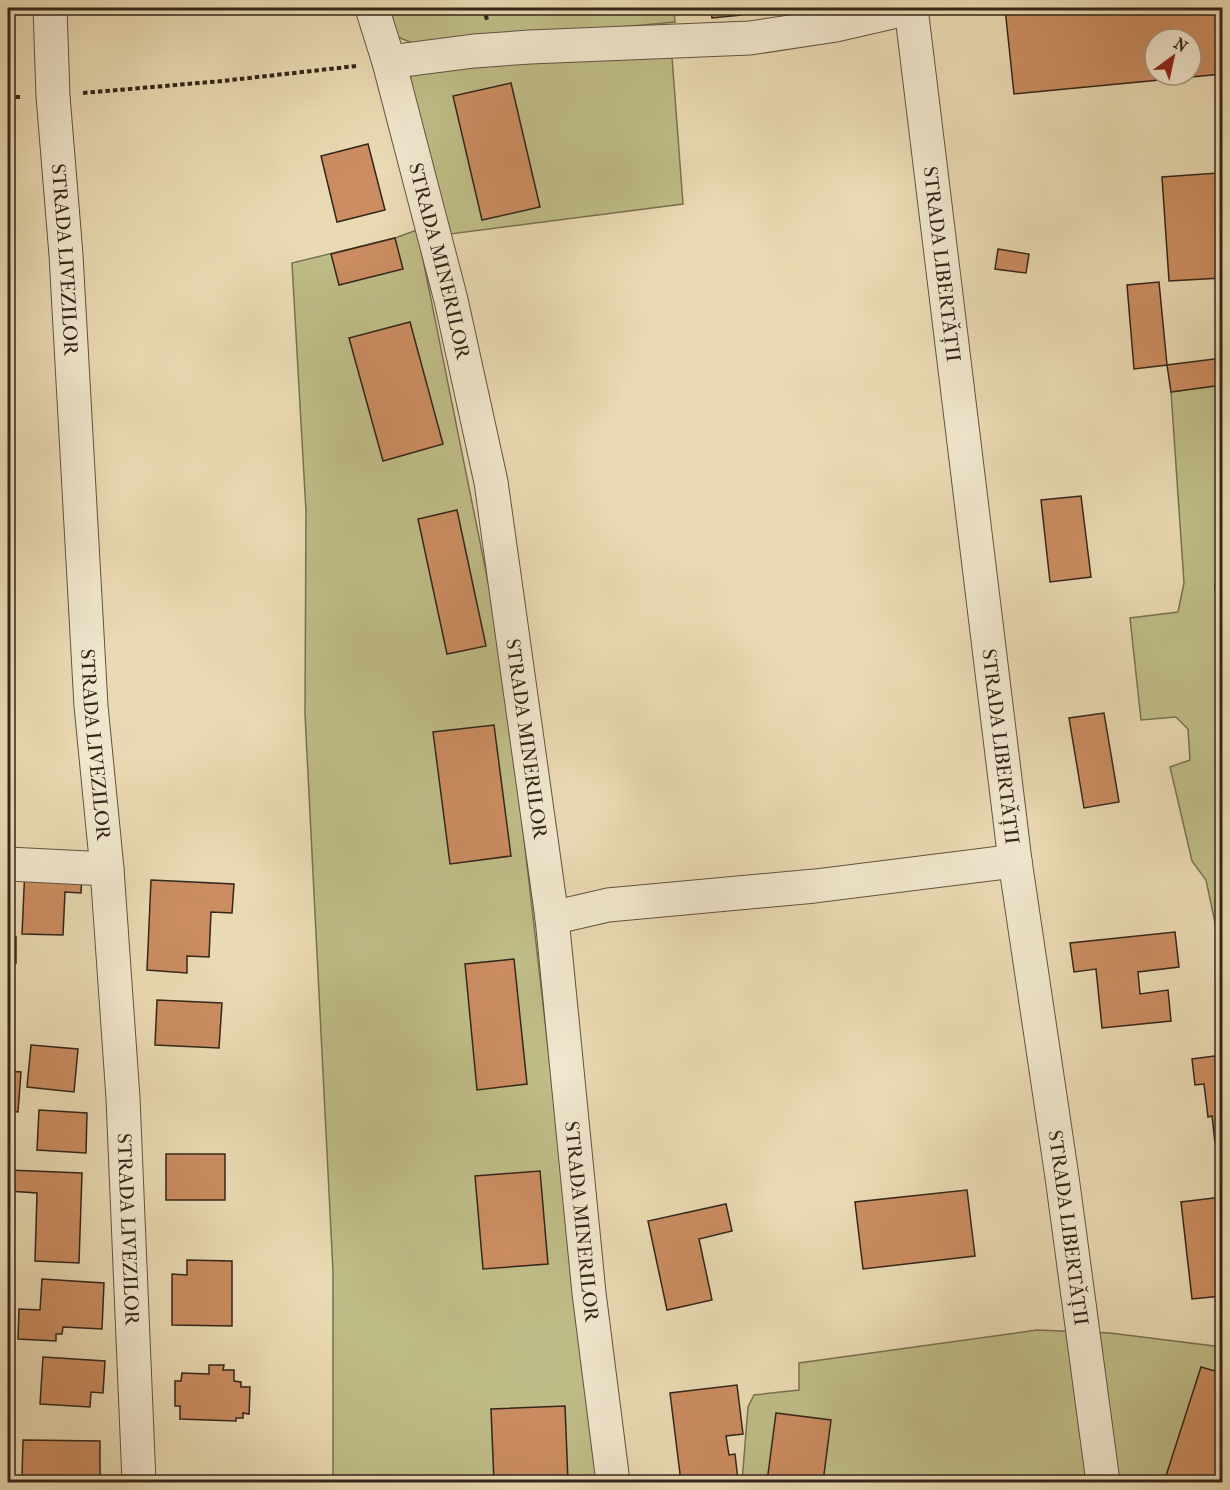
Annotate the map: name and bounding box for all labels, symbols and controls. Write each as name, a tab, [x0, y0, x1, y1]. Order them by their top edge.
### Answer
north arrow	[1143, 27, 1203, 87]
text: N	[1171, 34, 1192, 57]
street label: STRADA MINERILOR	[404, 160, 475, 363]
street label: STRADA LIVEZILOR	[47, 163, 83, 357]
street label: STRADA LIBERTĂȚII	[919, 165, 966, 363]
street label: STRADA MINERILOR	[502, 637, 552, 841]
street label: STRADA LIBERTĂȚII	[978, 647, 1024, 846]
street label: STRADA LIVEZILOR	[76, 648, 116, 843]
street label: STRADA MINERILOR	[561, 1120, 604, 1324]
street label: STRADA LIBERTĂȚII	[1044, 1129, 1093, 1327]
street label: STRADA LIVEZILOR	[113, 1133, 144, 1327]

